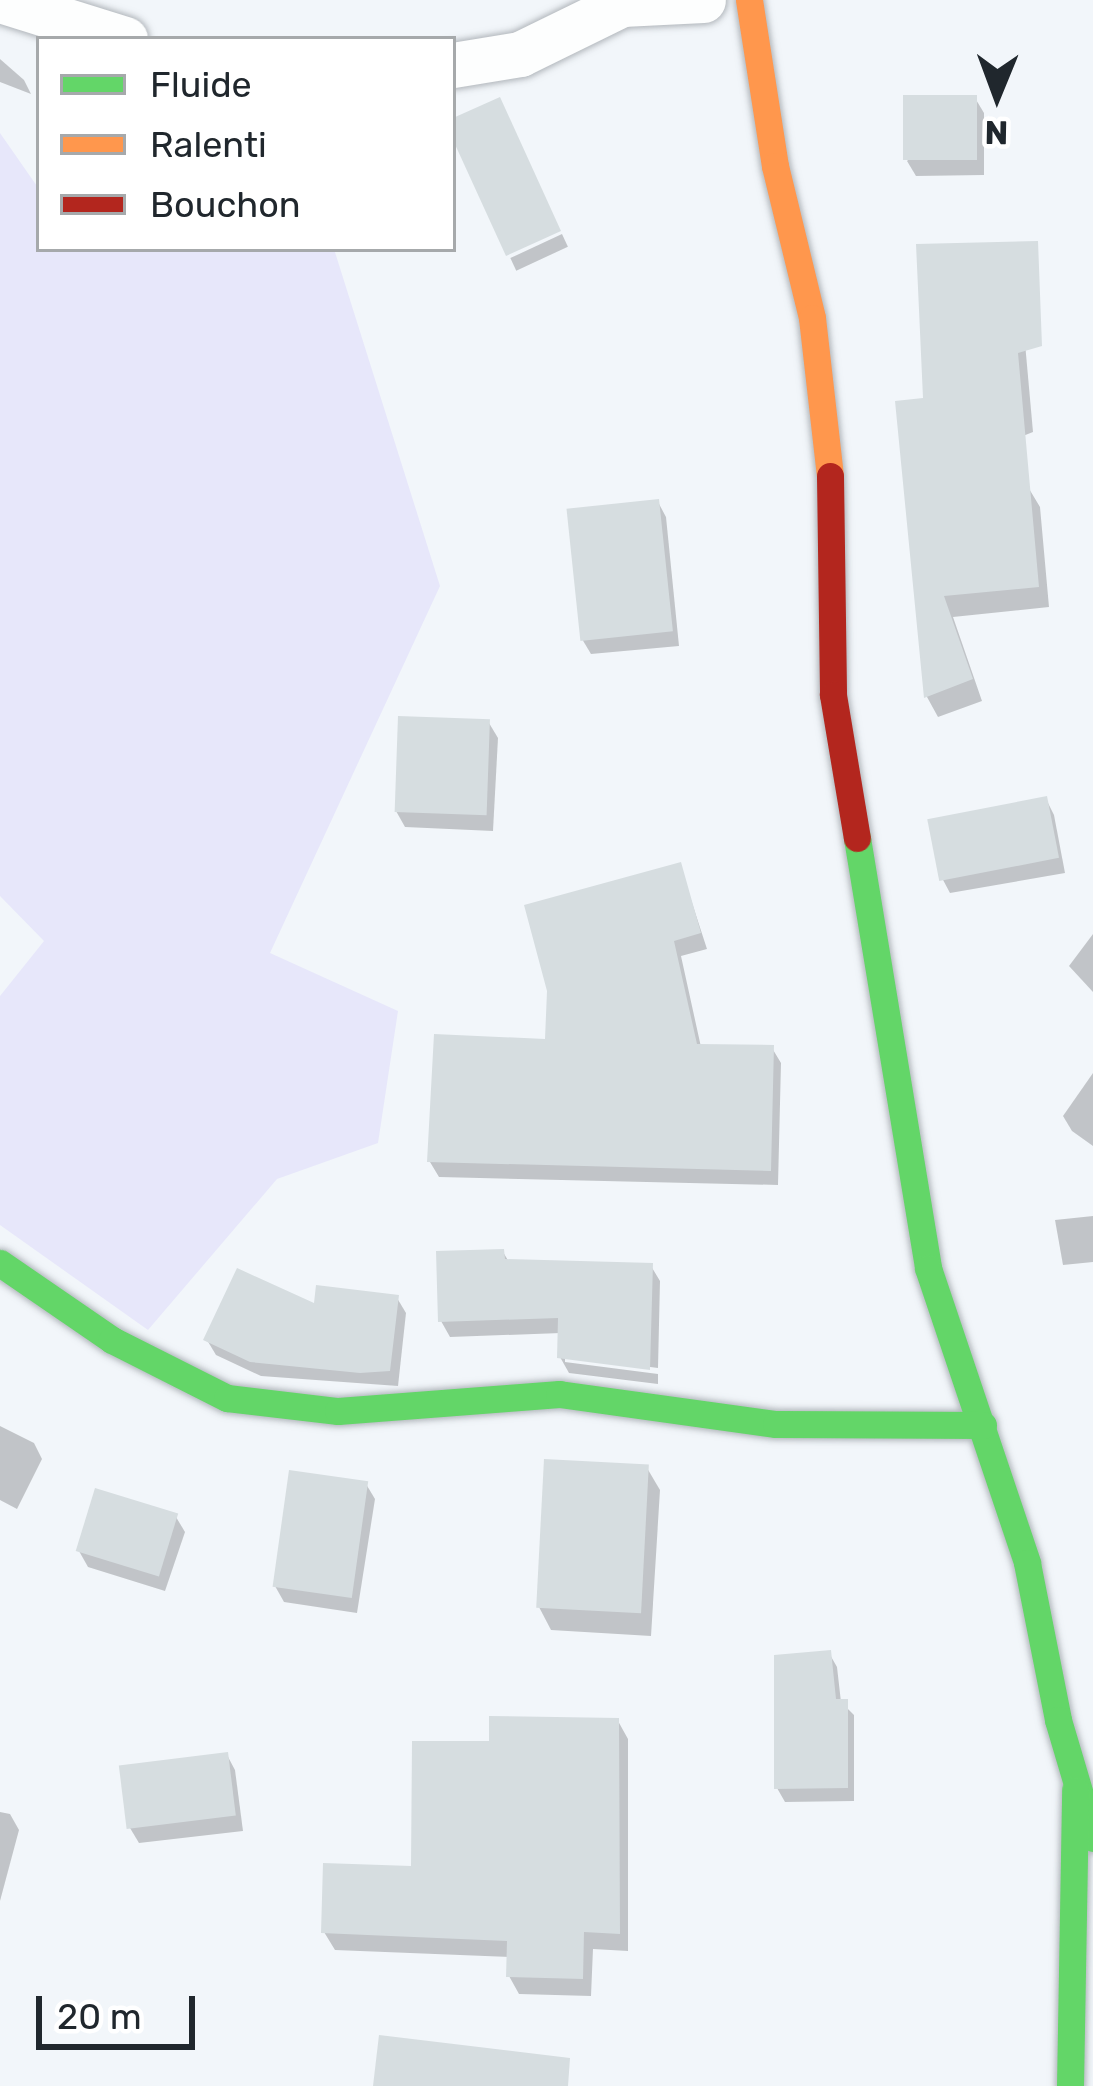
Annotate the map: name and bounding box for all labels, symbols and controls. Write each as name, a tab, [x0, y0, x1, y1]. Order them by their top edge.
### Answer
legend	[36, 36, 456, 252]
north arrow	[937, 36, 1057, 156]
text: Fluide	[150, 63, 252, 106]
text: N	[984, 113, 1009, 152]
text: Ralenti	[150, 123, 267, 166]
text: Bouchon	[150, 183, 301, 226]
scale bar	[42, 1972, 201, 2046]
text: 20 m	[57, 1995, 142, 2038]

